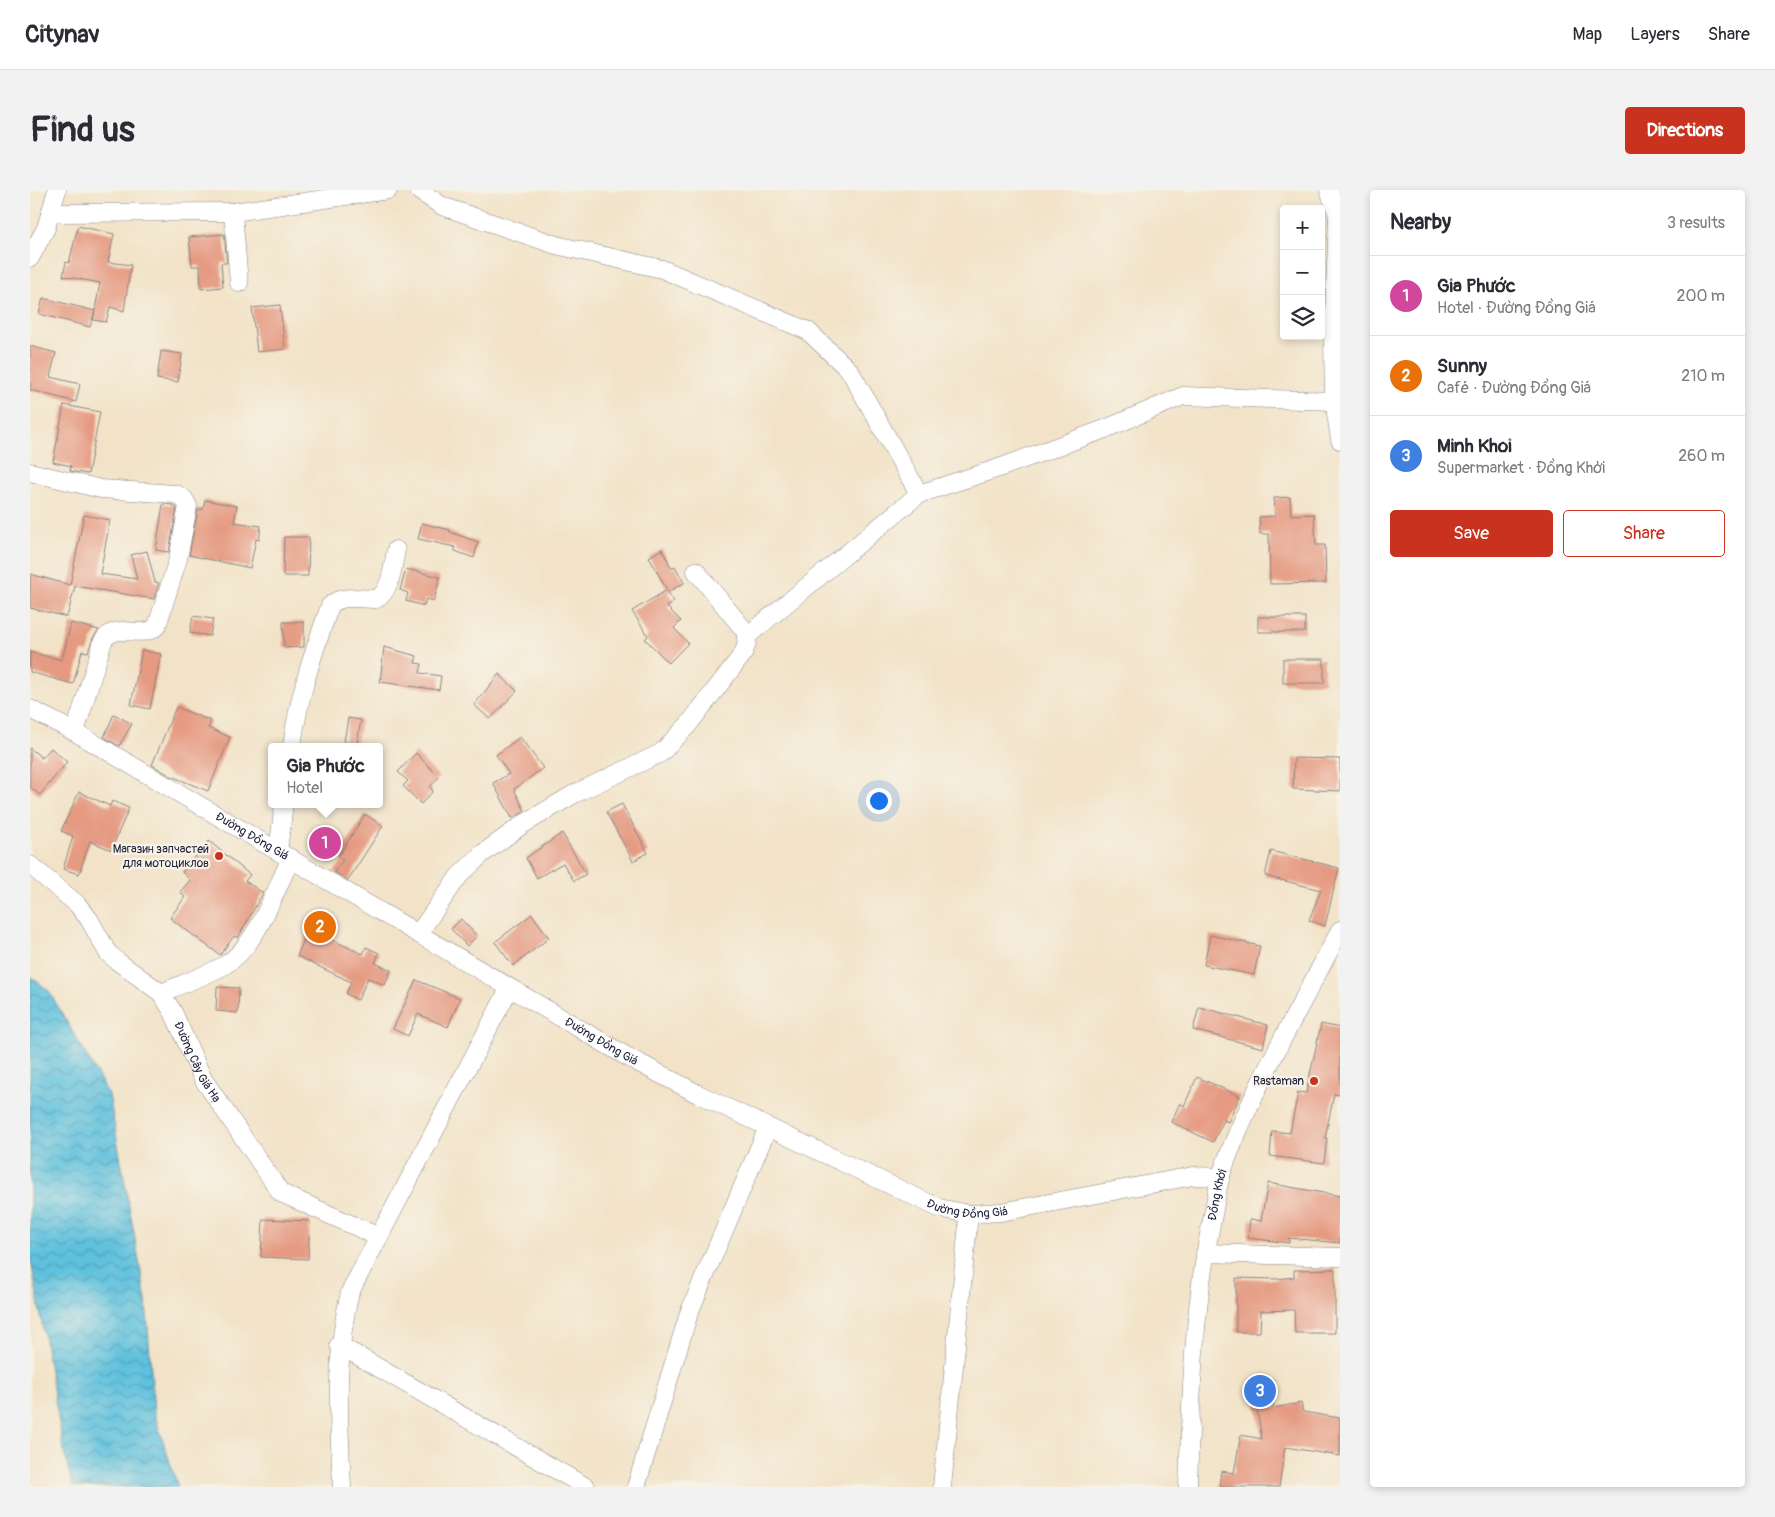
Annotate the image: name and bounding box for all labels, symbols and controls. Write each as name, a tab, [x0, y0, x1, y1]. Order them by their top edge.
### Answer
text: Citynav	[25, 20, 100, 49]
text: Map	[1573, 23, 1602, 46]
text: Layers	[1630, 23, 1680, 46]
text: Share	[1708, 23, 1750, 46]
button: Directions	[1625, 107, 1745, 154]
text: Find us	[30, 108, 135, 152]
map controls	[1280, 205, 1325, 340]
button: +	[1280, 205, 1325, 250]
text: Nearby	[1390, 209, 1451, 236]
text: 3 results	[1667, 213, 1725, 233]
button: −	[1280, 250, 1325, 295]
text: Gia Phước	[1437, 274, 1516, 298]
text: 1	[1403, 286, 1409, 306]
text: 200 m	[1677, 286, 1725, 306]
button: layers	[1280, 295, 1325, 340]
text: Hotel · Đường Đồng Giá	[1437, 298, 1596, 318]
text: Sunny	[1437, 354, 1487, 378]
text: 2	[1402, 366, 1410, 386]
text: 210 m	[1681, 366, 1725, 386]
text: Café · Đường Đồng Giá	[1437, 378, 1591, 398]
text: Minh Khoi	[1437, 434, 1512, 458]
text: 3	[1402, 446, 1410, 466]
text: 260 m	[1678, 446, 1725, 466]
text: Supermarket · Đồng Khởi	[1437, 458, 1605, 478]
button: Save	[1390, 510, 1553, 557]
button: Share	[1563, 510, 1725, 557]
popup	[268, 743, 383, 808]
text: Gia Phước	[286, 754, 365, 778]
text: Hotel	[286, 778, 323, 798]
your location	[866, 788, 892, 814]
street label: Đường Đồng Giá	[213, 809, 291, 864]
pin: 1	[309, 824, 341, 862]
place label: Магазин запчастей для мотоциклов	[113, 842, 209, 871]
marker: Магазин запчастей для мотоциклов	[213, 850, 225, 862]
pin: 2	[304, 908, 336, 946]
street label: Đường Đồng Giá	[562, 1015, 641, 1069]
street label: Đường Cây Giá Hạ	[170, 1019, 224, 1106]
place label: Rastaman	[1253, 1074, 1304, 1089]
marker: Rastaman	[1308, 1075, 1320, 1087]
street label: Đồng Khởi	[1205, 1167, 1230, 1222]
street label: Đường Đồng Giá	[924, 1196, 1010, 1222]
pin: 3	[1244, 1372, 1276, 1410]

